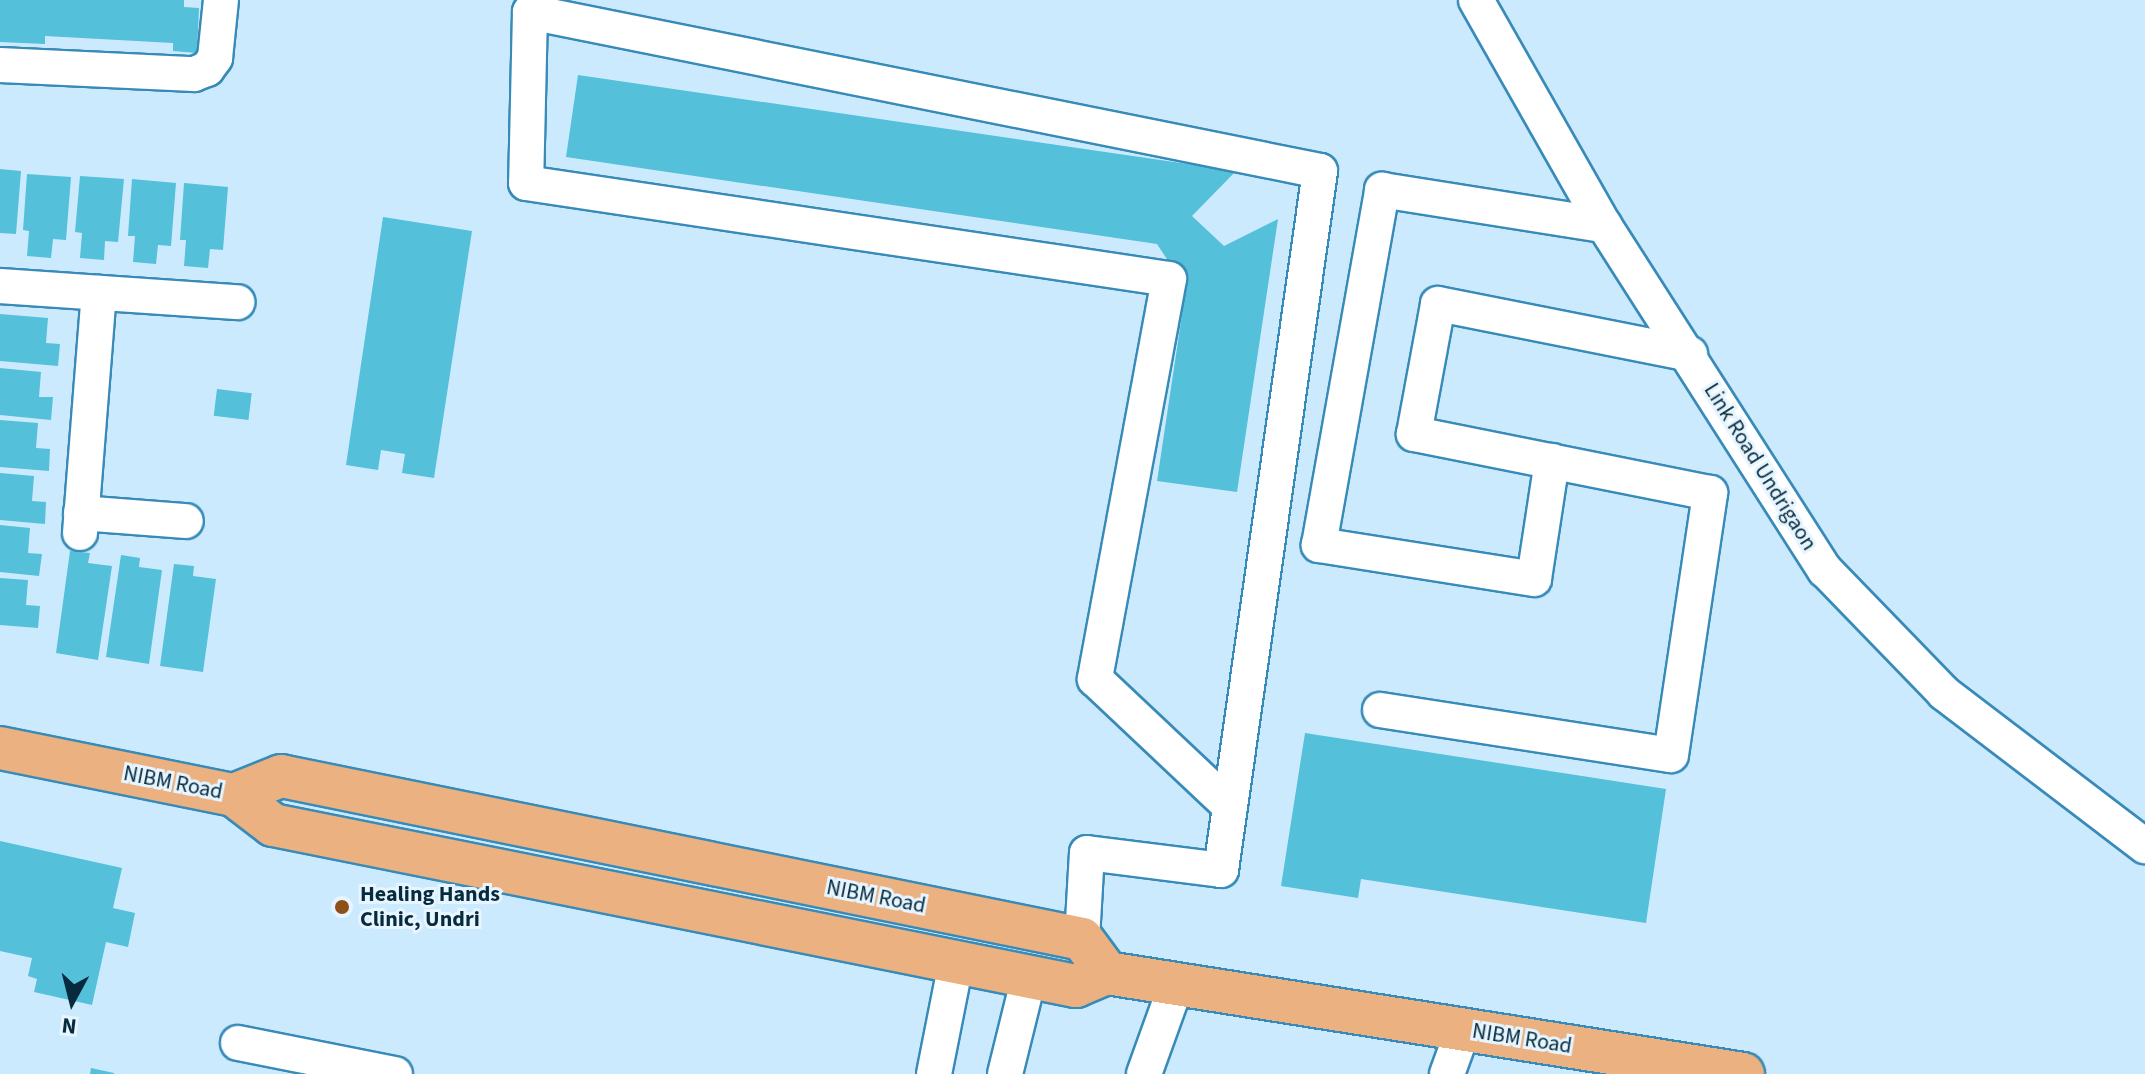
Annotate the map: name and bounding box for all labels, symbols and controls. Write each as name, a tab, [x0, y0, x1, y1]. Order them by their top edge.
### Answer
street label: Link Road Undrigaon	[1698, 378, 1822, 556]
street label: NIBM Road	[121, 760, 225, 806]
street label: NIBM Road	[824, 874, 928, 920]
place label: Healing Hands Clinic, Undri	[360, 881, 500, 932]
marker: Healing Hands Clinic, Undri	[331, 896, 353, 918]
north arrow	[32, 962, 112, 1042]
text: N	[60, 1009, 78, 1043]
street label: NIBM Road	[1470, 1018, 1574, 1060]

